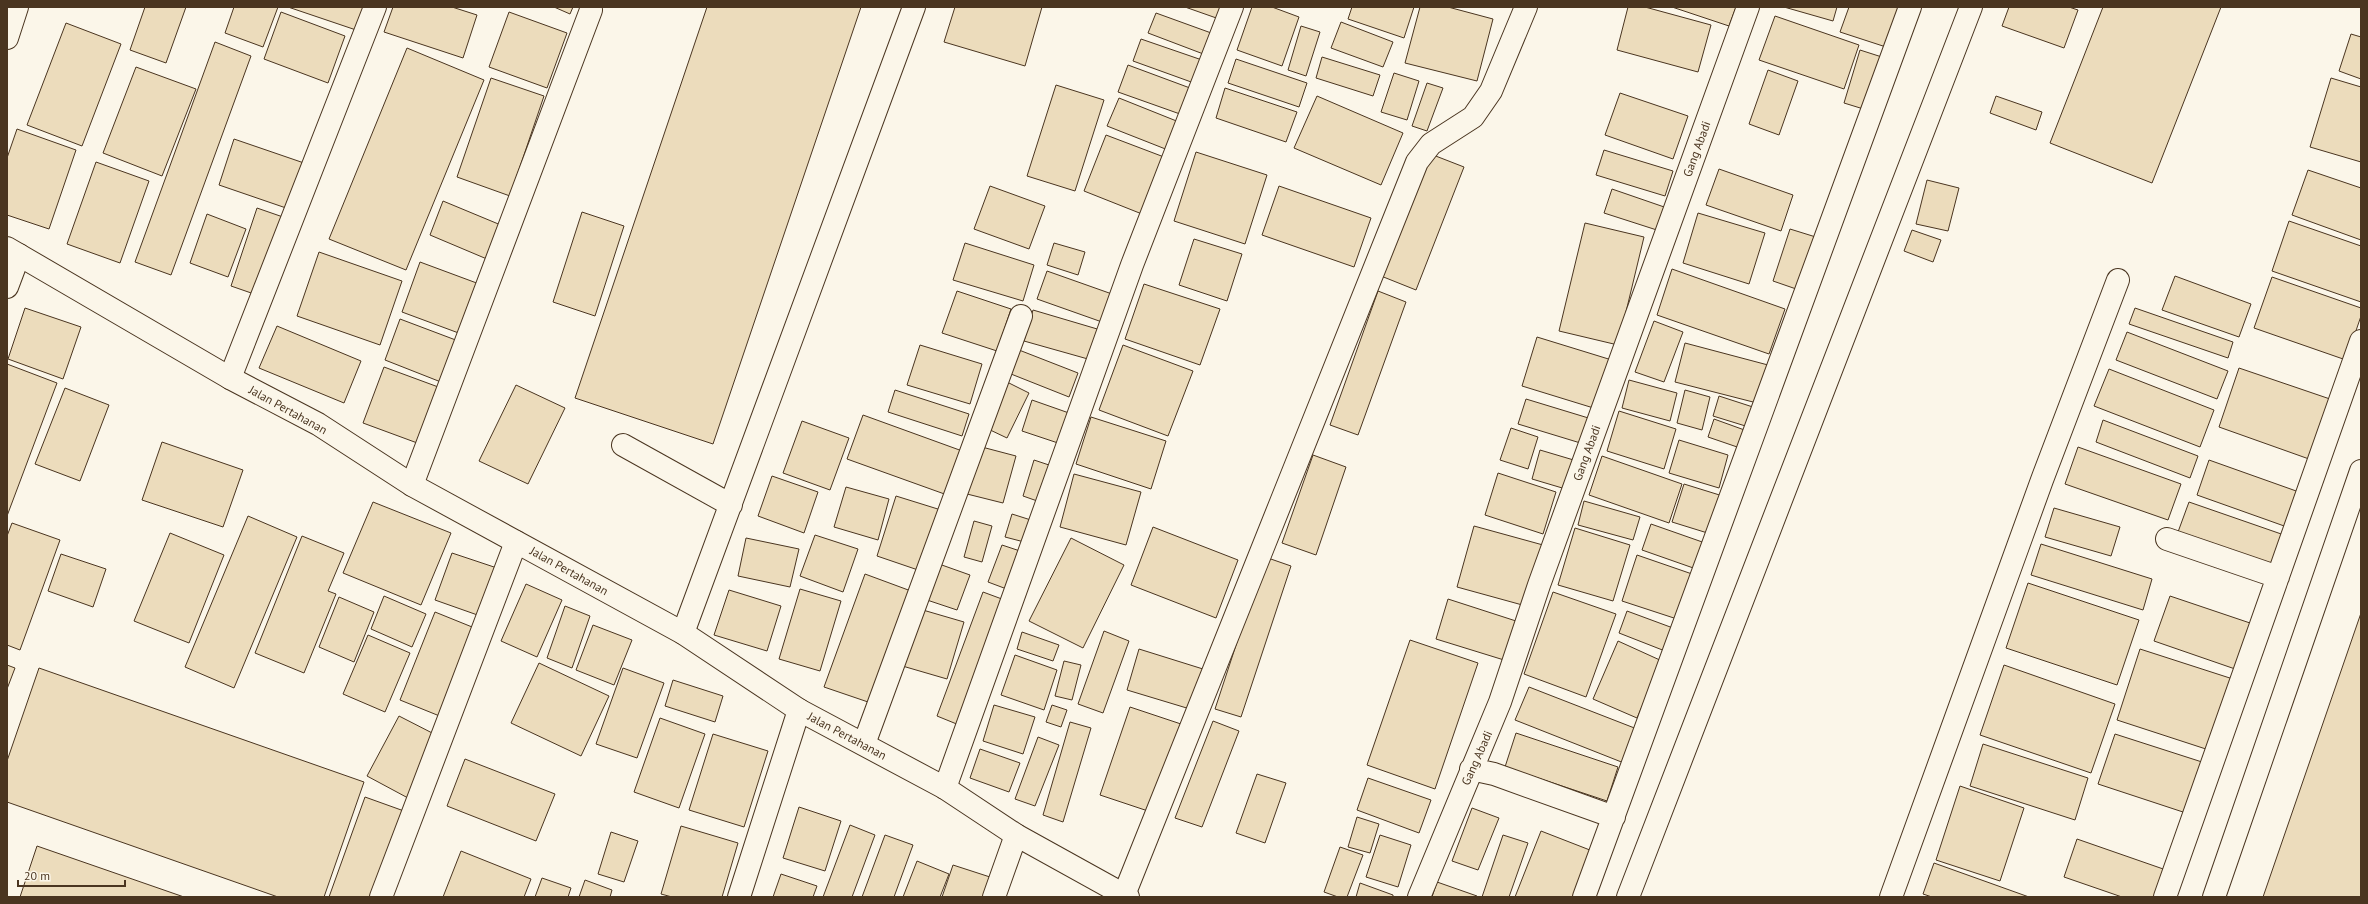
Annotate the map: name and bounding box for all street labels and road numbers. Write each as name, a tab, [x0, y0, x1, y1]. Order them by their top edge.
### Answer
street label: Gang Abadi	[1680, 119, 1714, 179]
street label: Jalan Pertahanan	[246, 381, 330, 437]
street label: Gang Abadi	[1570, 423, 1604, 483]
street label: Jalan Pertahanan	[527, 542, 611, 598]
street label: Jalan Pertahanan	[804, 708, 889, 763]
street label: Gang Abadi	[1458, 728, 1495, 787]

